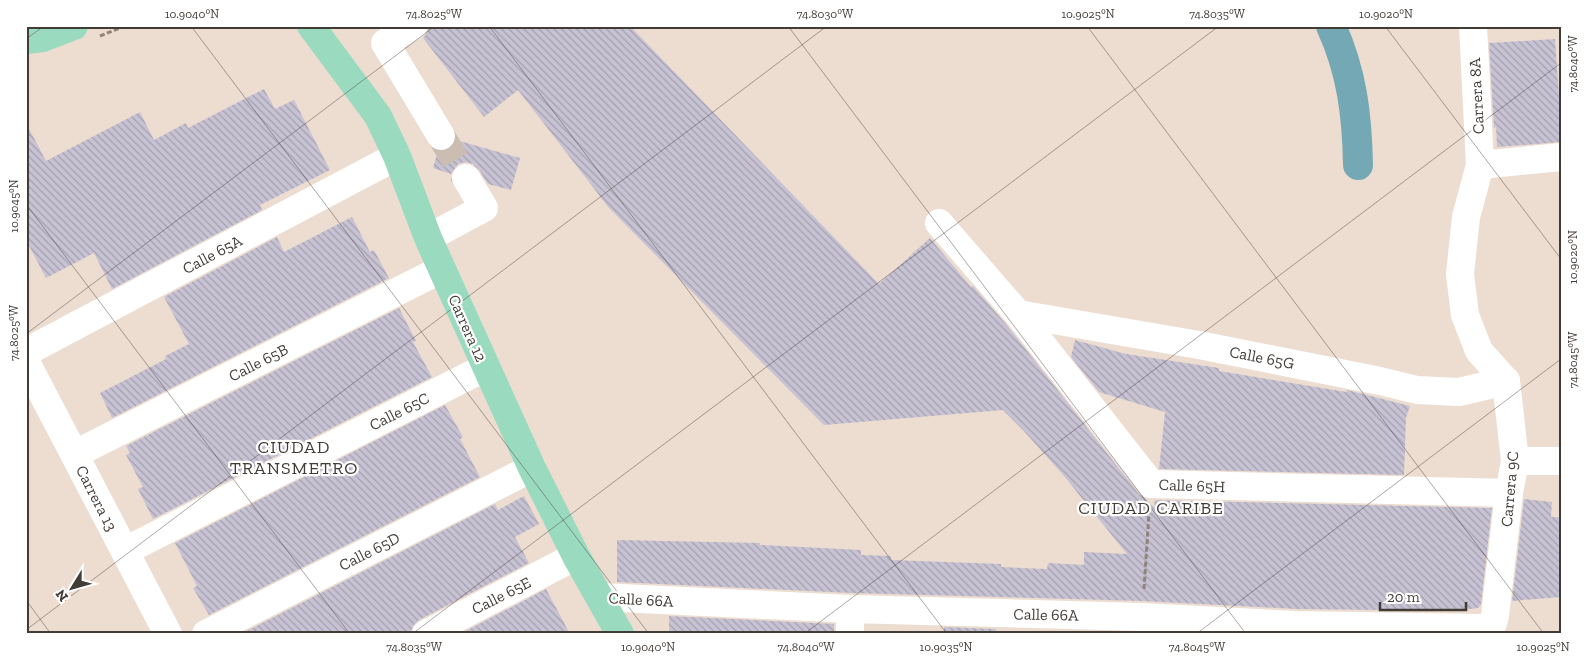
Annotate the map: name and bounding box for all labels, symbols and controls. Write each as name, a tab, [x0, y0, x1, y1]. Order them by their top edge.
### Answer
text: 10.9040°N	[165, 7, 219, 21]
text: 74.8025°W	[406, 7, 463, 21]
text: 74.8030°W	[797, 7, 854, 21]
text: 10.9025°N	[1061, 7, 1115, 21]
text: 74.8035°W	[1189, 7, 1246, 21]
text: 10.9020°N	[1359, 7, 1413, 21]
text: 74.8040°W	[1566, 35, 1580, 93]
street label: Carrera 8A	[1465, 57, 1488, 134]
text: 10.9045°N	[7, 179, 21, 233]
text: 10.9020°N	[1566, 230, 1580, 284]
street label: Calle 65A	[179, 231, 246, 278]
street label: Carrera 12	[444, 292, 491, 365]
text: 74.8025°W	[7, 304, 21, 361]
text: 74.8045°W	[1566, 331, 1580, 388]
street label: Calle 65B	[225, 339, 291, 385]
street label: Calle 65G	[1228, 342, 1296, 373]
street label: Calle 65C	[366, 388, 432, 435]
district label: CIUDAD TRANSMETRO	[230, 436, 358, 479]
street label: Carrera 9C	[1497, 450, 1522, 528]
street label: Carrera 13	[72, 462, 121, 534]
street label: Calle 65H	[1158, 475, 1226, 496]
district label: CIUDAD CARIBE	[1078, 497, 1224, 519]
street label: Calle 65D	[336, 528, 403, 575]
north arrow	[48, 562, 98, 612]
street label: Calle 65E	[468, 572, 534, 618]
scale bar	[1380, 580, 1466, 612]
text: N	[52, 586, 72, 605]
street label: Calle 66A	[608, 588, 675, 611]
text: 20 m	[1387, 588, 1420, 606]
street label: Calle 66A	[1013, 604, 1079, 625]
text: 74.8035°W	[386, 640, 443, 654]
text: 10.9040°N	[621, 640, 675, 654]
text: 74.8040°W	[777, 640, 835, 654]
text: 10.9035°N	[920, 640, 973, 654]
text: 74.8045°W	[1169, 640, 1226, 654]
text: 10.9025°N	[1516, 640, 1570, 654]

